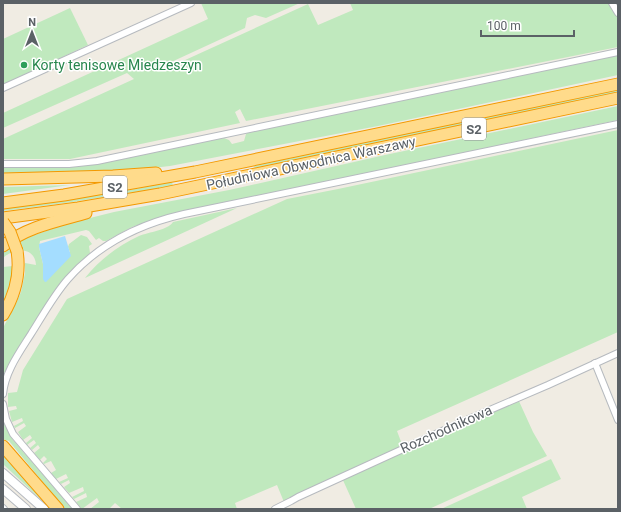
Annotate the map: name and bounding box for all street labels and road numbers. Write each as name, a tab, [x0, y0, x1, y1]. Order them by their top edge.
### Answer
road number: S2	[462, 118, 486, 140]
street label: Południowa Obwodnica Warszawy	[205, 133, 418, 193]
road number: S2	[103, 176, 127, 198]
street label: Rozchodnikowa	[398, 402, 494, 456]

